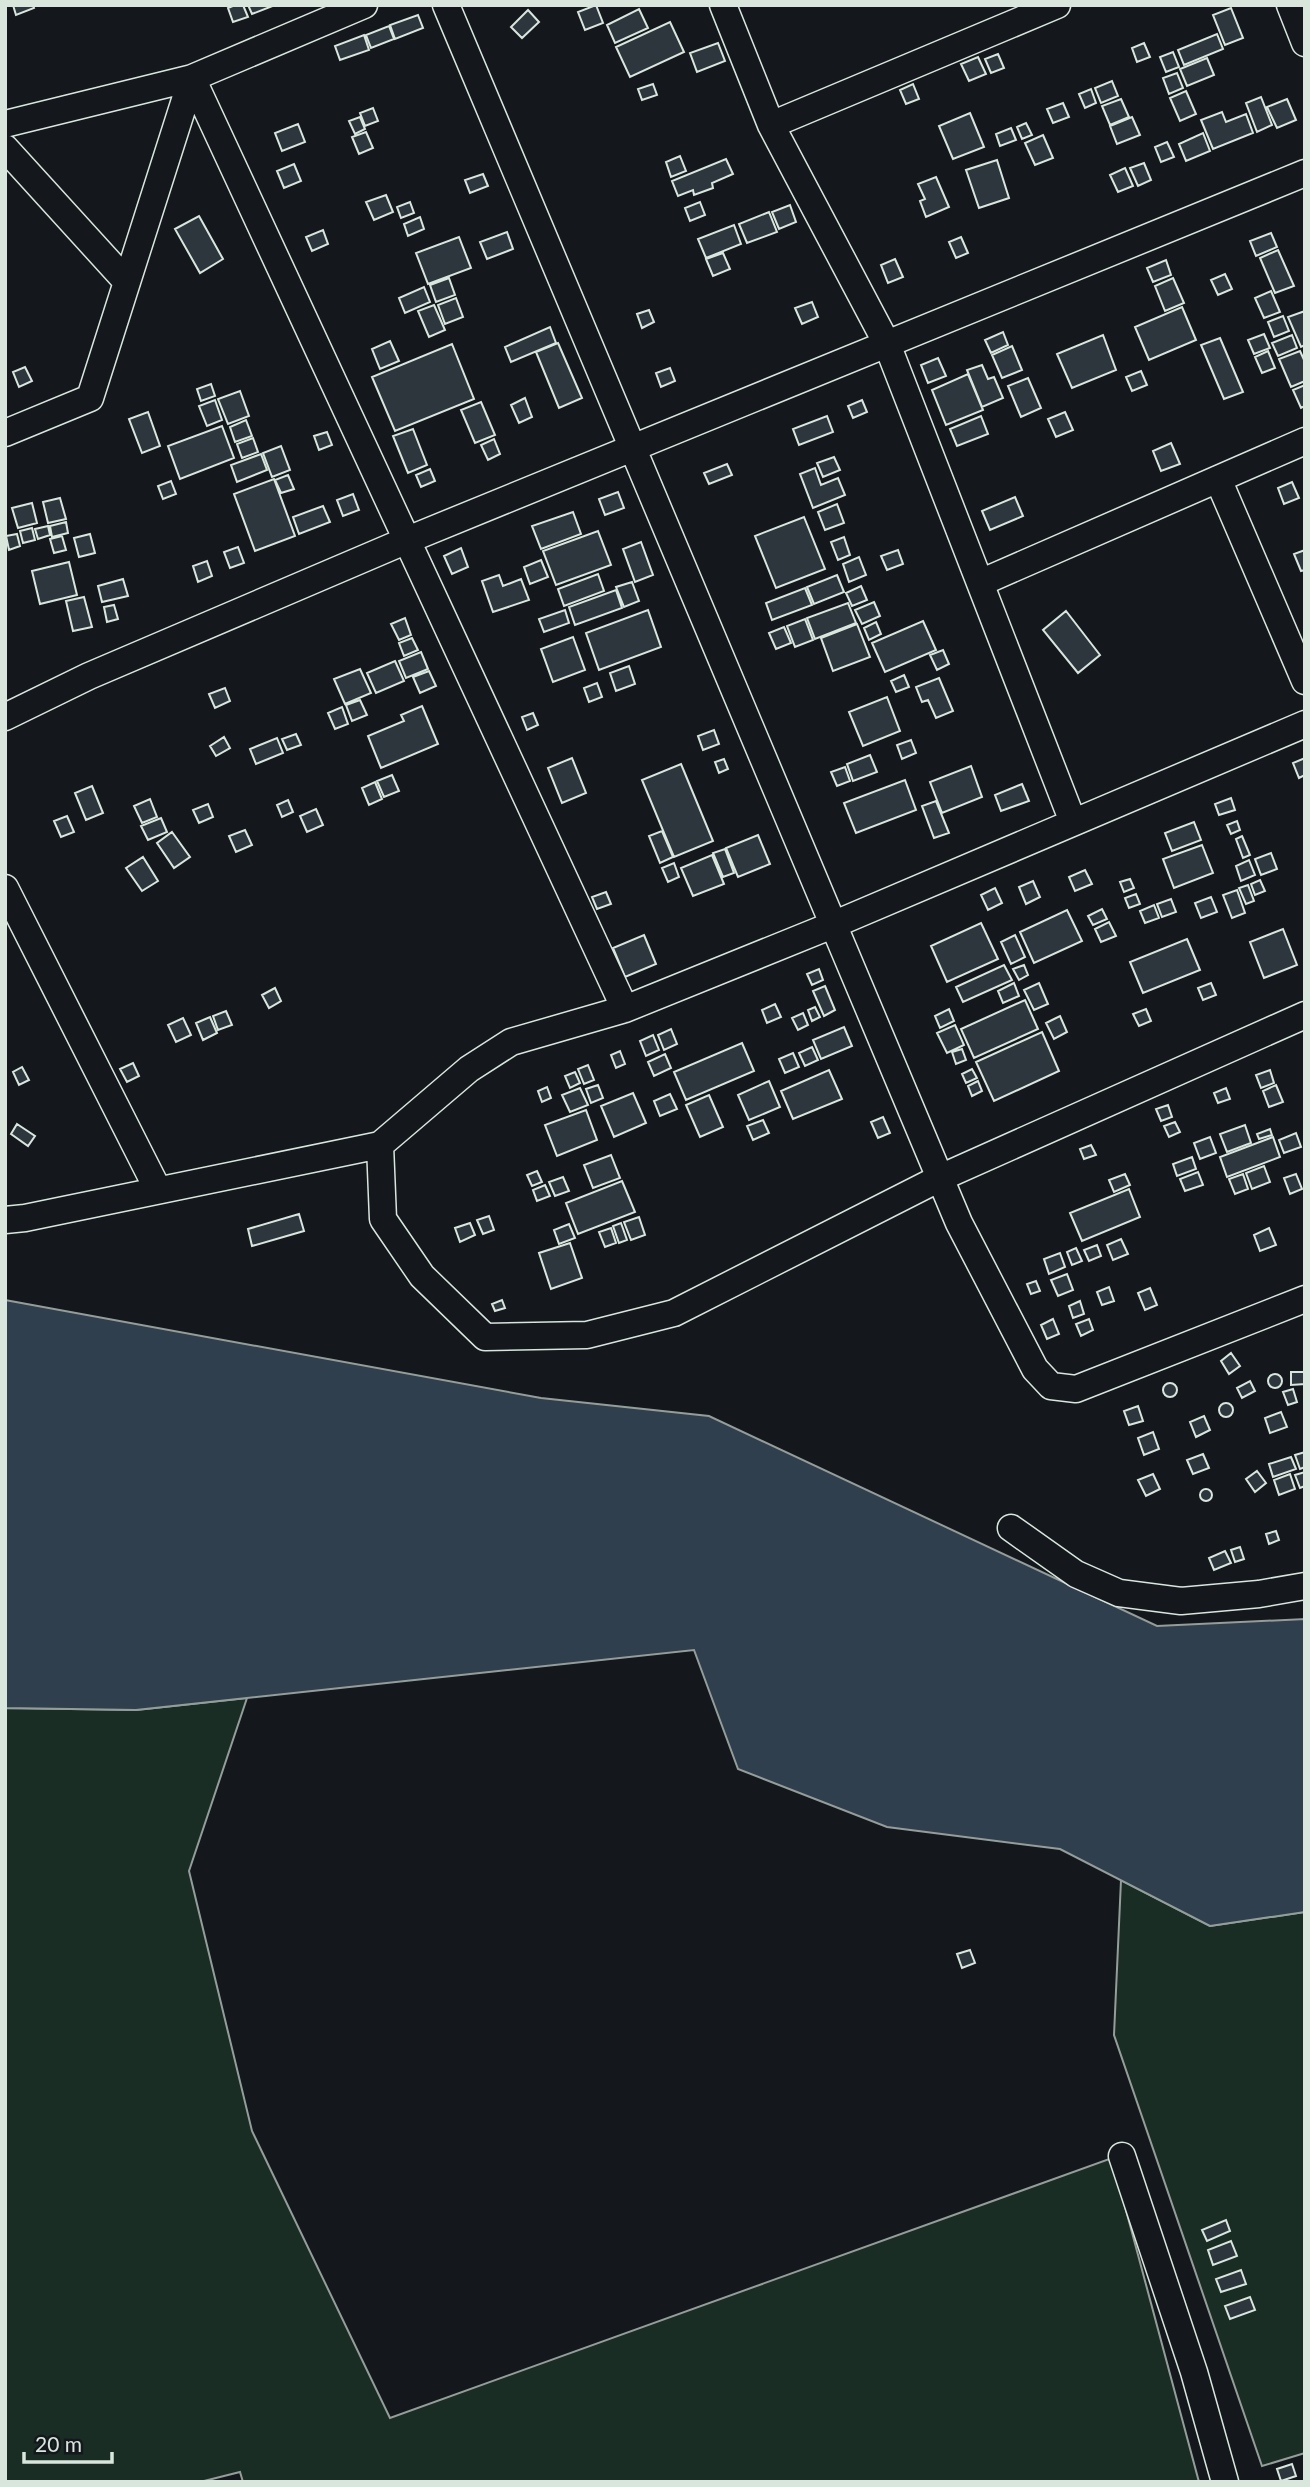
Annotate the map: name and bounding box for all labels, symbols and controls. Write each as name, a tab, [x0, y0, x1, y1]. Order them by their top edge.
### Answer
scale bar	[24, 2420, 112, 2464]
text: 20 m	[35, 2431, 82, 2456]

